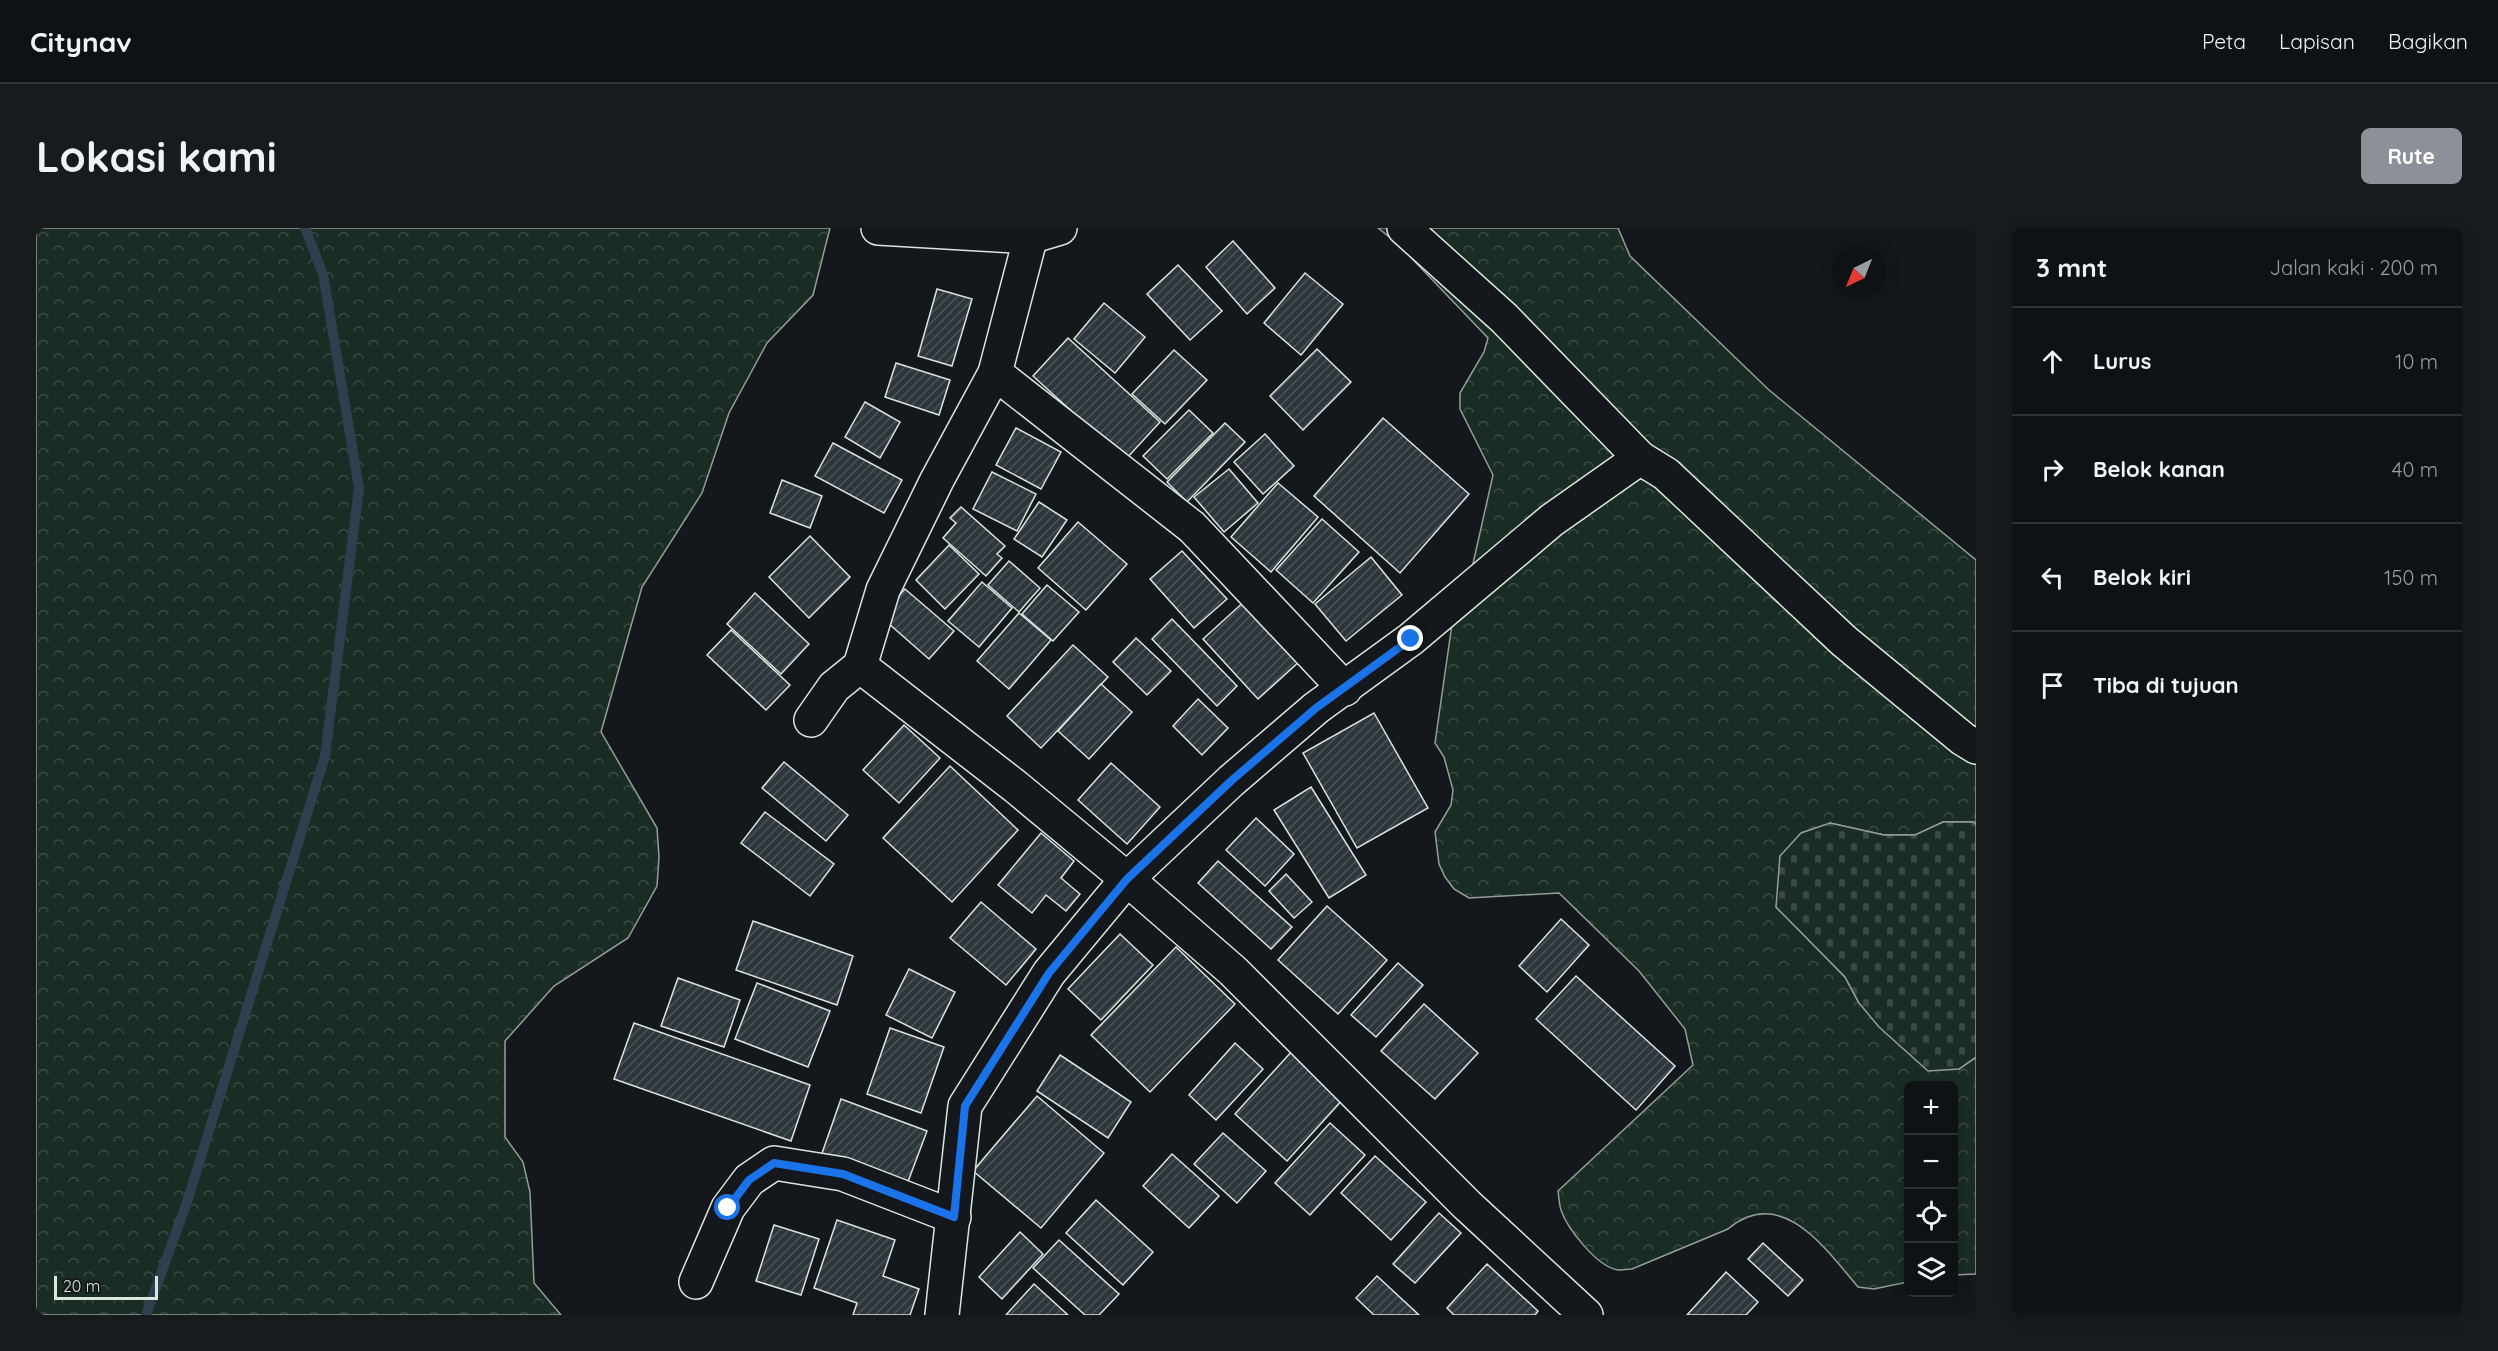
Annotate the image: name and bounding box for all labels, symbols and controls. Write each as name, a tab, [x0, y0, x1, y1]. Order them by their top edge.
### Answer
text: Citynav	[30, 24, 132, 59]
text: Peta	[2202, 28, 2246, 54]
text: Lapisan	[2279, 28, 2355, 54]
text: Bagikan	[2388, 28, 2468, 54]
button: Rute	[2361, 128, 2462, 184]
text: Lokasi kami	[36, 130, 277, 183]
north arrow	[1832, 246, 1886, 300]
text: 3 mnt	[2036, 251, 2107, 284]
text: Jalan kaki · 200 m	[2270, 255, 2438, 280]
icon: ahead	[2036, 345, 2069, 378]
text: Lurus	[2093, 347, 2151, 375]
text: 10 m	[2395, 349, 2438, 374]
icon: right	[2036, 453, 2069, 486]
text: Belok kanan	[2093, 455, 2225, 483]
text: 40 m	[2392, 457, 2438, 482]
icon: left	[2036, 561, 2069, 594]
text: Belok kiri	[2093, 563, 2191, 591]
text: 150 m	[2384, 565, 2438, 590]
route end	[1397, 625, 1423, 651]
icon: arrive	[2036, 669, 2069, 702]
text: Tiba di tujuan	[2093, 671, 2239, 699]
map controls	[1904, 1081, 1958, 1297]
button: +	[1904, 1081, 1958, 1135]
button: −	[1904, 1135, 1958, 1189]
button: locate	[1904, 1189, 1958, 1243]
route start	[714, 1194, 740, 1220]
button: layers	[1904, 1243, 1958, 1297]
scale bar	[54, 1273, 158, 1300]
text: 20 m	[63, 1276, 100, 1296]

